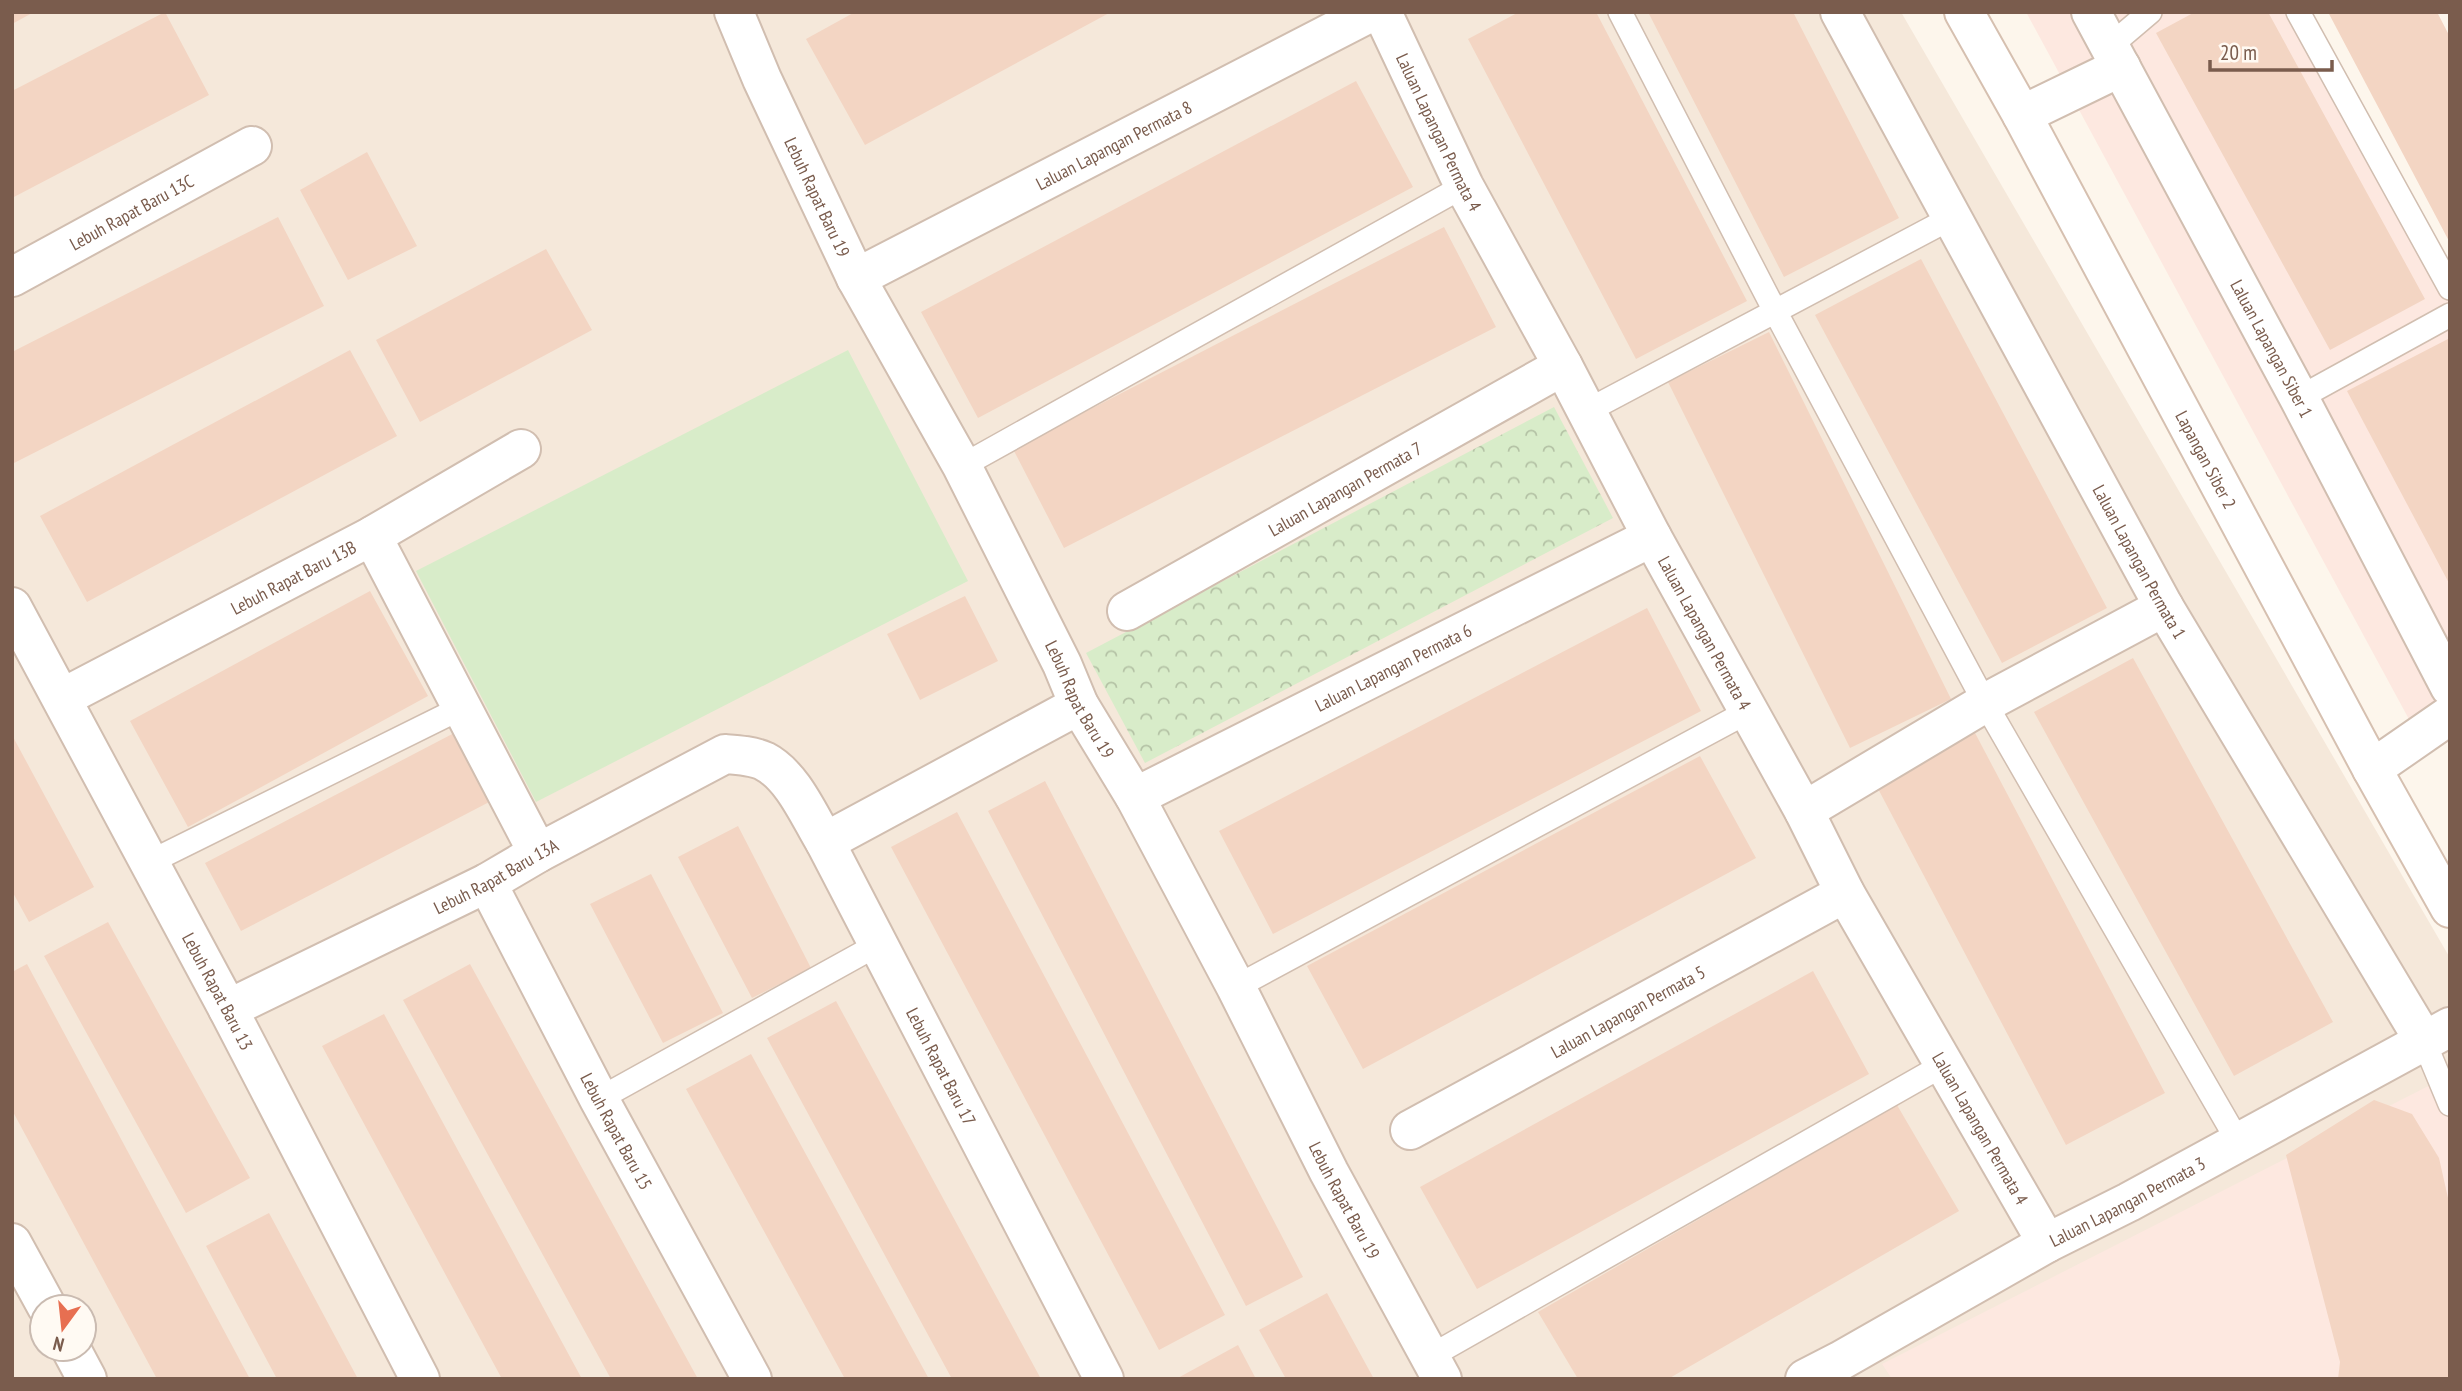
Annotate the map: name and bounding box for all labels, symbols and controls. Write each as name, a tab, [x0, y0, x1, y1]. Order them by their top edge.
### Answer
scale bar	[2210, 28, 2332, 72]
text: 20 m	[2220, 39, 2257, 66]
street label: Laluan Lapangan Permata 4	[1392, 49, 1487, 215]
street label: Laluan Lapangan Permata 8	[1032, 95, 1196, 195]
street label: Lebuh Rapat Baru 19	[780, 133, 856, 260]
street label: Lebuh Rapat Baru 13C	[65, 169, 197, 255]
street label: Laluan Lapangan Siber 1	[2226, 275, 2319, 421]
street label: Lapangan Siber 2	[2171, 407, 2242, 513]
street label: Laluan Lapangan Permata 7	[1264, 436, 1426, 541]
street label: Laluan Lapangan Permata 1	[2088, 481, 2192, 643]
street label: Lebuh Rapat Baru 13B	[227, 535, 360, 619]
street label: Laluan Lapangan Permata 4	[1653, 552, 1757, 714]
street label: Laluan Lapangan Permata 6	[1311, 618, 1475, 716]
street label: Lebuh Rapat Baru 19	[1040, 636, 1120, 762]
street label: Lebuh Rapat Baru 13A	[430, 833, 562, 919]
street label: Lebuh Rapat Baru 13	[178, 929, 259, 1054]
street label: Laluan Lapangan Permata 5	[1547, 960, 1709, 1063]
street label: Lebuh Rapat Baru 17	[901, 1003, 982, 1129]
street label: Laluan Lapangan Permata 4	[1928, 1048, 2034, 1209]
street label: Lebuh Rapat Baru 15	[576, 1069, 658, 1194]
street label: Lebuh Rapat Baru 19	[1304, 1138, 1386, 1263]
street label: Laluan Lapangan Permata 3	[2046, 1151, 2209, 1251]
north arrow	[28, 1293, 98, 1363]
text: N	[51, 1332, 67, 1357]

